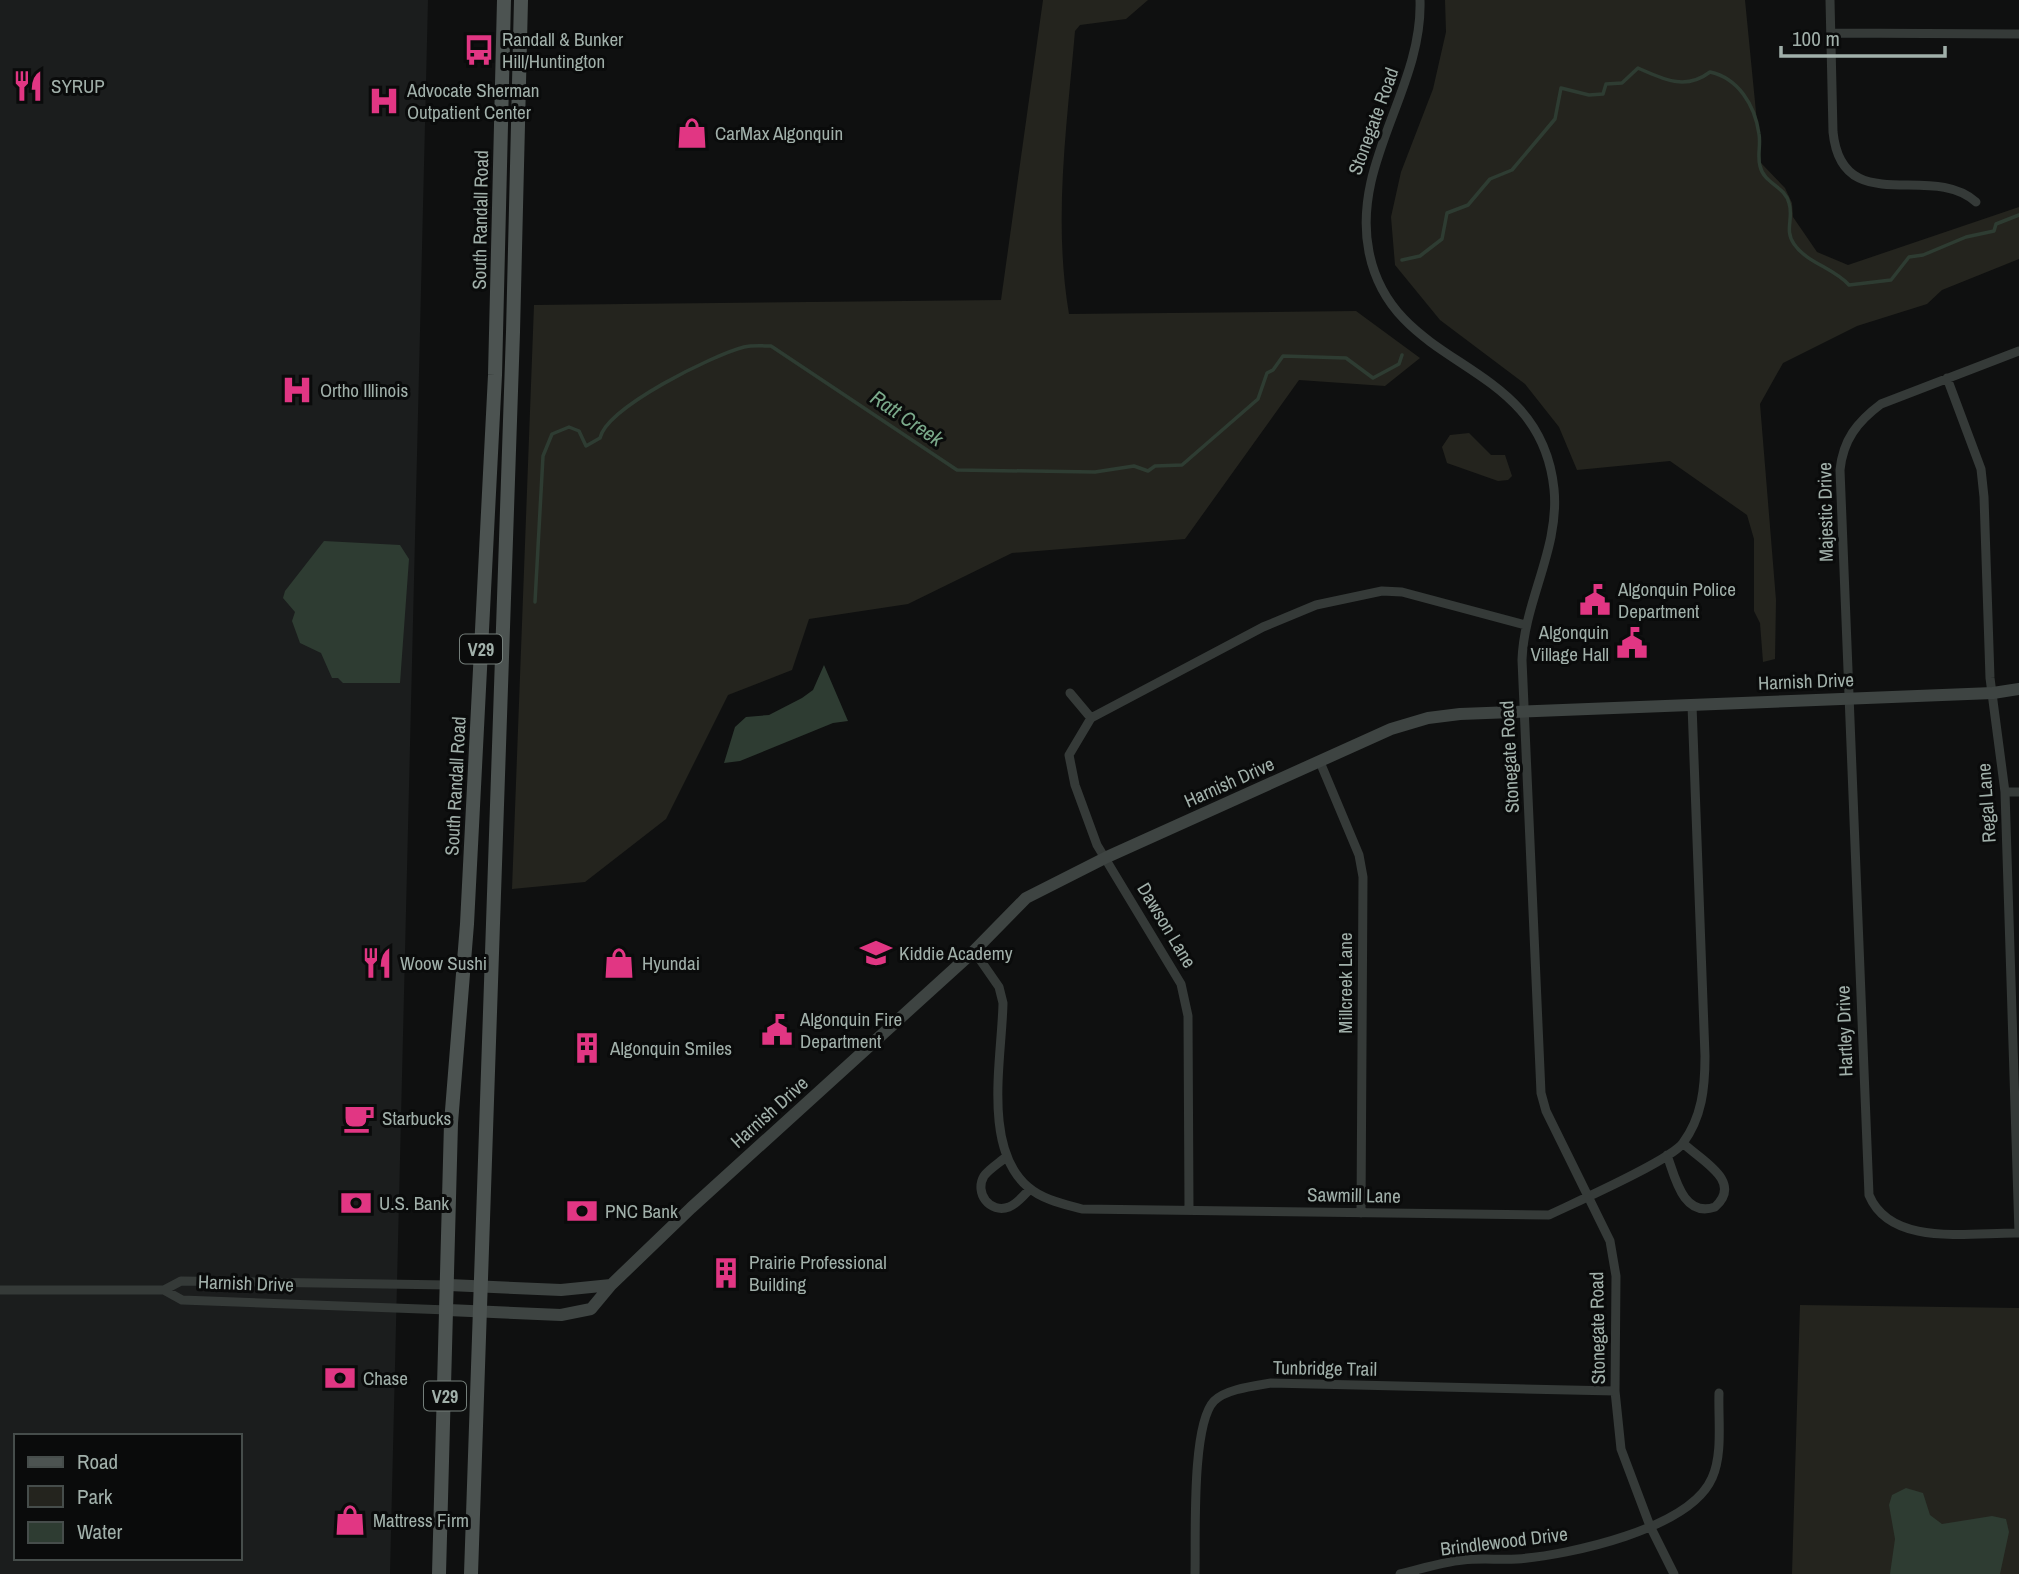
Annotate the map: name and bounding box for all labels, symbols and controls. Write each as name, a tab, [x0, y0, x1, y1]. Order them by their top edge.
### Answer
scale bar	[1781, 14, 1946, 58]
text: 100 m	[1792, 24, 1840, 53]
place label: Randall & Bunker Hill/Huntington	[502, 26, 624, 74]
bus stop icon: Randall & Bunker Hill/Huntington	[462, 33, 496, 67]
street label: Stonegate Road	[1342, 64, 1404, 178]
restaurant icon: SYRUP	[11, 69, 45, 103]
place label: SYRUP	[51, 73, 105, 99]
place label: Advocate Sherman Outpatient Center	[406, 77, 540, 125]
hospital icon: Advocate Sherman Outpatient Center	[367, 84, 401, 118]
shop icon: CarMax Algonquin	[675, 116, 709, 150]
place label: CarMax Algonquin	[715, 120, 843, 146]
street label: South Randall Road	[466, 150, 494, 290]
hospital icon: Ortho Illinois	[280, 373, 314, 407]
place label: Ortho Illinois	[320, 377, 409, 403]
water label: Ratt Creek	[865, 383, 950, 454]
street label: Majestic Drive	[1811, 462, 1839, 562]
place label: Algonquin Police Department	[1617, 576, 1736, 624]
public building icon: Algonquin Police Department	[1578, 583, 1612, 617]
place label: Algonquin Village Hall	[1530, 619, 1609, 667]
public building icon: Algonquin Village Hall	[1615, 626, 1649, 660]
road number: V29	[460, 634, 502, 664]
street label: Harnish Drive	[1758, 666, 1854, 696]
street label: Stonegate Road	[1493, 700, 1525, 814]
street label: South Randall Road	[438, 716, 472, 856]
street label: Harnish Drive	[1180, 751, 1278, 813]
street label: Regal Lane	[1970, 762, 2002, 844]
street label: Dawson Lane	[1131, 877, 1203, 973]
street label: Millcreek Lane	[1332, 932, 1358, 1034]
school or university icon: Kiddie Academy	[859, 936, 893, 970]
place label: Kiddie Academy	[899, 940, 1013, 966]
restaurant icon: Woow Sushi	[360, 946, 394, 980]
shop icon: Hyundai	[602, 946, 636, 980]
place label: Woow Sushi	[400, 950, 487, 976]
place label: Hyundai	[642, 950, 700, 976]
street label: Hartley Drive	[1829, 985, 1859, 1077]
place label: Algonquin Fire Department	[799, 1006, 902, 1054]
public building icon: Algonquin Fire Department	[760, 1013, 794, 1047]
building icon: Algonquin Smiles	[570, 1031, 604, 1065]
place label: Algonquin Smiles	[609, 1035, 732, 1061]
street label: Harnish Drive	[725, 1070, 813, 1154]
cafe icon: Starbucks	[342, 1101, 376, 1135]
place label: Starbucks	[382, 1105, 451, 1131]
street label: Sawmill Lane	[1307, 1181, 1401, 1209]
bank icon: U.S. Bank	[339, 1186, 373, 1220]
place label: U.S. Bank	[379, 1190, 449, 1216]
bank icon: PNC Bank	[565, 1194, 599, 1228]
place label: PNC Bank	[605, 1198, 678, 1224]
place label: Prairie Professional Building	[749, 1249, 887, 1297]
building icon: Prairie Professional Building	[709, 1256, 743, 1290]
street label: Harnish Drive	[198, 1268, 294, 1298]
street label: Stonegate Road	[1583, 1271, 1611, 1385]
street label: Tunbridge Trail	[1273, 1354, 1377, 1382]
bank icon: Chase	[323, 1361, 357, 1395]
place label: Chase	[363, 1365, 408, 1391]
road number: V29	[424, 1381, 466, 1410]
legend	[14, 1434, 242, 1560]
text: Road	[77, 1447, 118, 1476]
text: Park	[77, 1482, 113, 1511]
shop icon: Mattress Firm	[333, 1503, 367, 1537]
place label: Mattress Firm	[373, 1507, 469, 1533]
text: Water	[77, 1517, 123, 1546]
street label: Brindlewood Drive	[1439, 1520, 1569, 1562]

